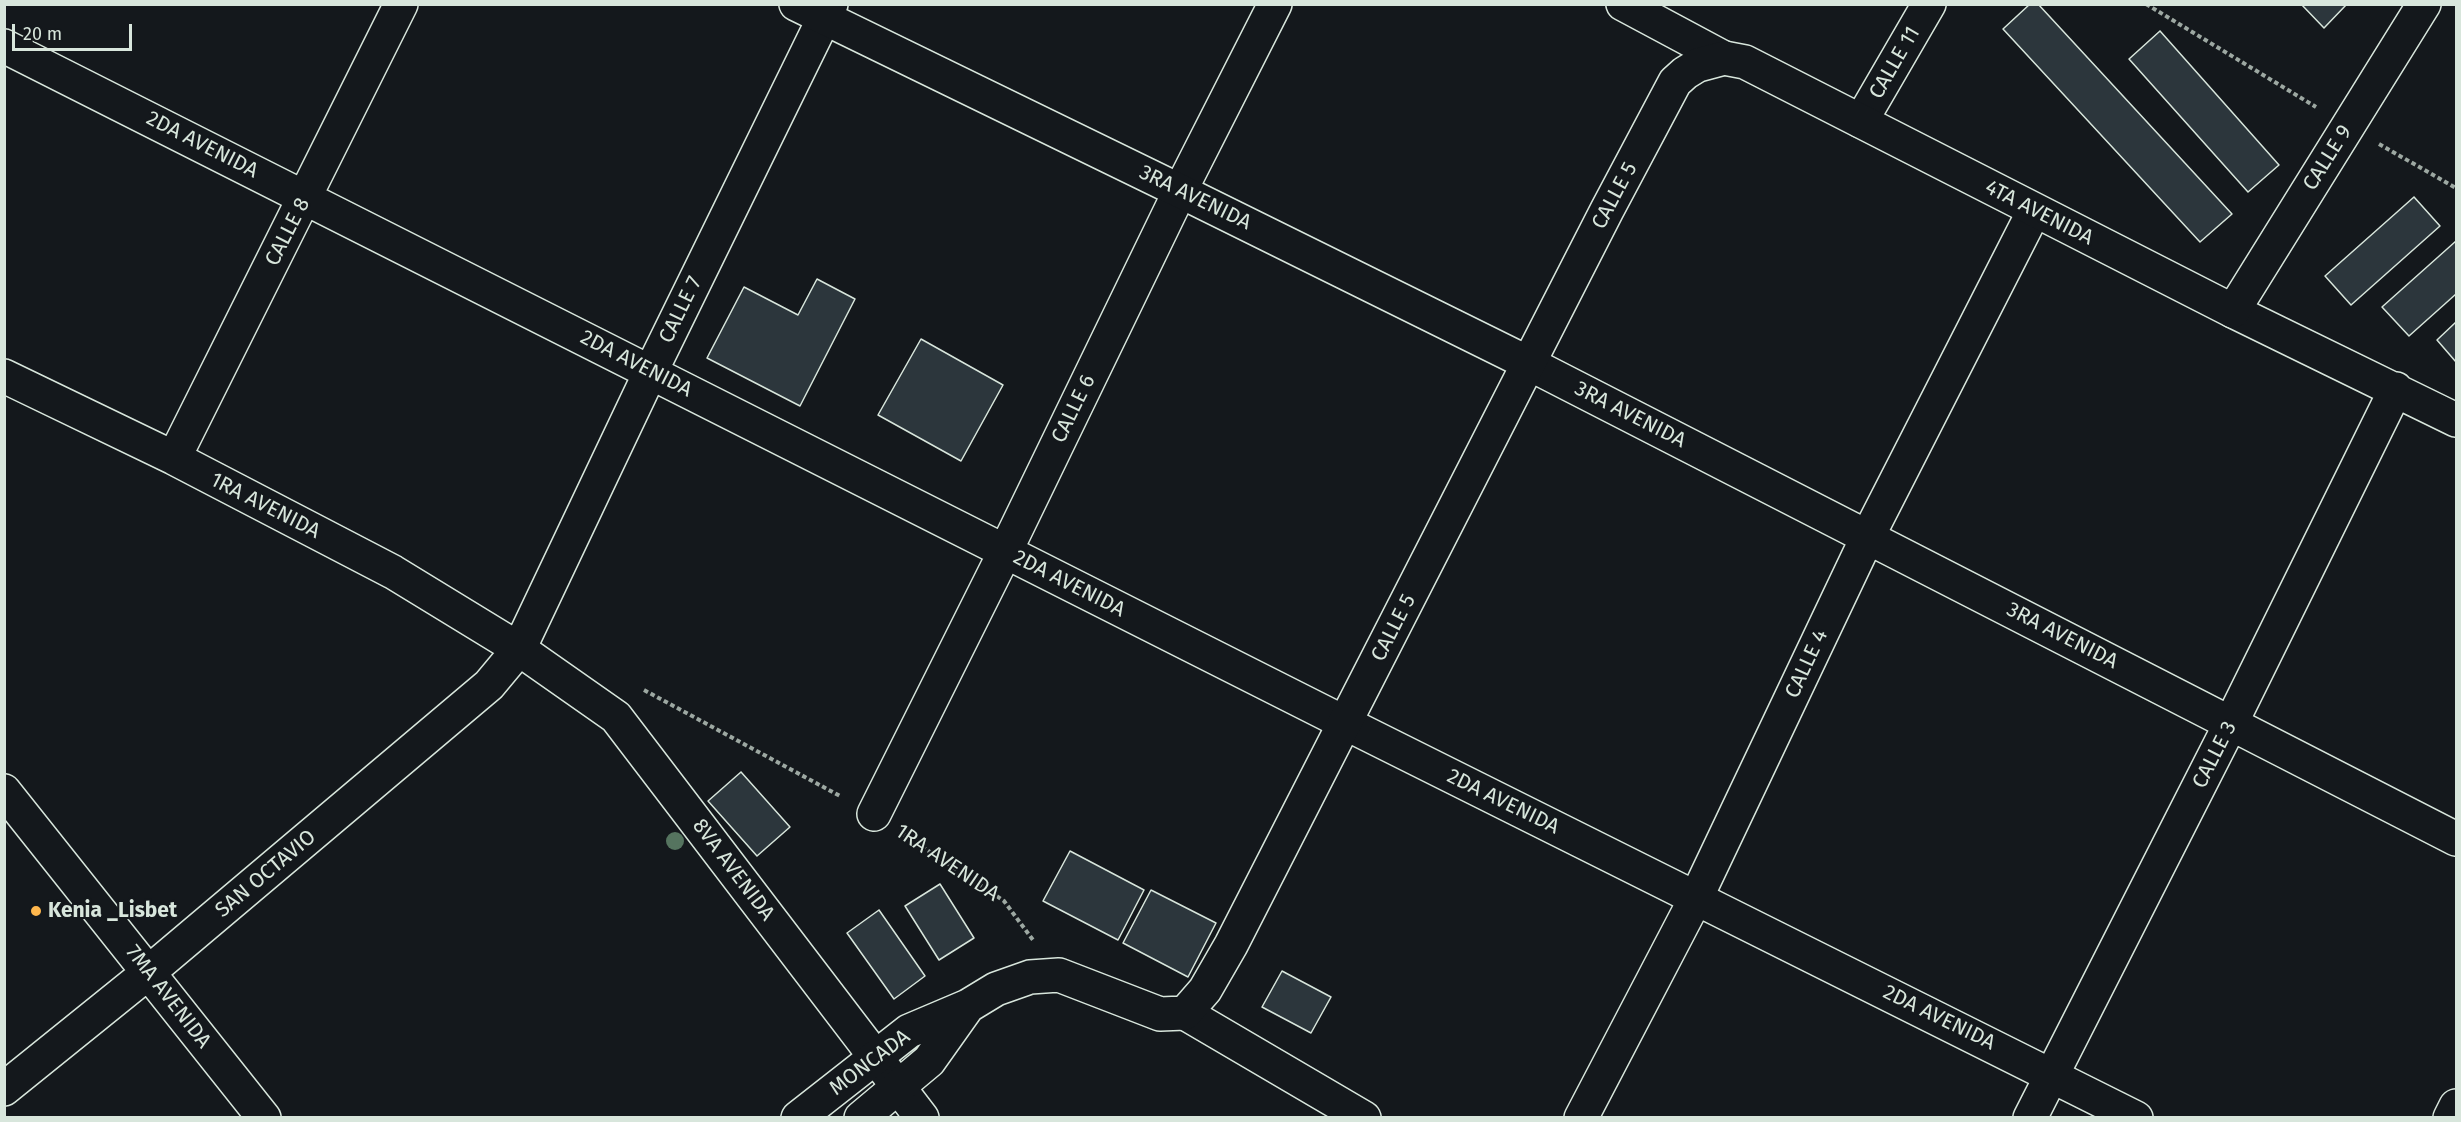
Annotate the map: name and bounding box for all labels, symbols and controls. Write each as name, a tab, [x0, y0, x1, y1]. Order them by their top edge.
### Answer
scale bar	[15, 12, 135, 50]
street label: CALLE 11	[1864, 22, 1926, 104]
text: 20 m	[23, 23, 62, 45]
street label: 2DA AVENIDA	[142, 106, 262, 184]
street label: CALLE 9	[2298, 121, 2358, 195]
street label: CALLE 5	[1587, 158, 1643, 234]
street label: 3RA AVENIDA	[1135, 160, 1255, 236]
street label: 4TA AVENIDA	[1981, 175, 2097, 251]
street label: CALLE 8	[260, 194, 316, 270]
street label: CALLE 7	[654, 273, 708, 347]
street label: 2DA AVENIDA	[576, 325, 696, 403]
street label: CALLE 6	[1047, 371, 1101, 447]
street label: 3RA AVENIDA	[1570, 376, 1690, 454]
street label: 1RA AVENIDA	[206, 468, 324, 544]
street label: 2DA AVENIDA	[1009, 545, 1129, 623]
street label: CALLE 5	[1366, 590, 1422, 666]
street label: 3RA AVENIDA	[2002, 597, 2122, 675]
street label: CALLE 4	[1780, 626, 1834, 702]
street label: CALLE 3	[2187, 717, 2243, 793]
street label: 2DA AVENIDA	[1443, 764, 1563, 840]
street label: 8VA AVENIDA	[687, 814, 779, 926]
street label: 1RA AVENIDA	[890, 819, 1004, 907]
street label: SAN OCTAVIO	[211, 825, 321, 923]
place label: Kenia _Lisbet	[48, 898, 177, 924]
marker: Kenia _Lisbet	[29, 904, 43, 918]
street label: 7MA AVENIDA	[120, 940, 216, 1054]
street label: 2DA AVENIDA	[1879, 980, 1999, 1056]
street label: MONCADA	[825, 1025, 915, 1101]

